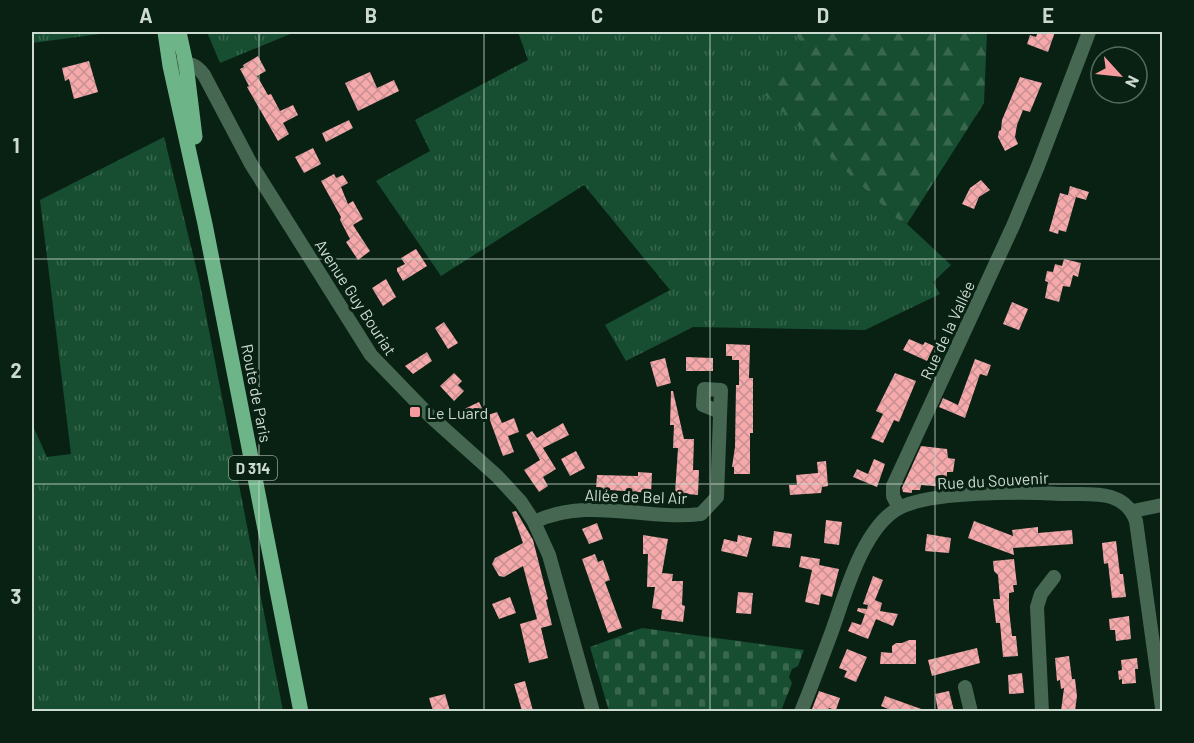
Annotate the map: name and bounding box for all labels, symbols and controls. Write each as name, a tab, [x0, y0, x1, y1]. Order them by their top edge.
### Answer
text: A	[139, 3, 153, 27]
text: B	[365, 3, 377, 27]
text: C	[591, 3, 603, 27]
text: D	[817, 3, 829, 27]
text: E	[1042, 3, 1054, 27]
north arrow	[1089, 45, 1149, 105]
text: N	[1122, 73, 1144, 91]
text: 1	[12, 133, 20, 157]
street label: Avenue Guy Bouriat	[311, 236, 401, 358]
street label: Rue de la Vallée	[916, 278, 978, 382]
street label: Route de Paris	[238, 342, 276, 444]
text: 2	[10, 358, 22, 382]
place label: Le Luard	[427, 403, 488, 422]
marker: Le Luard	[408, 405, 422, 419]
road number: D 314	[229, 456, 277, 480]
street label: Rue du Souvenir	[937, 468, 1049, 492]
street label: Allée de Bel Air	[584, 485, 688, 507]
text: 3	[11, 584, 21, 608]

